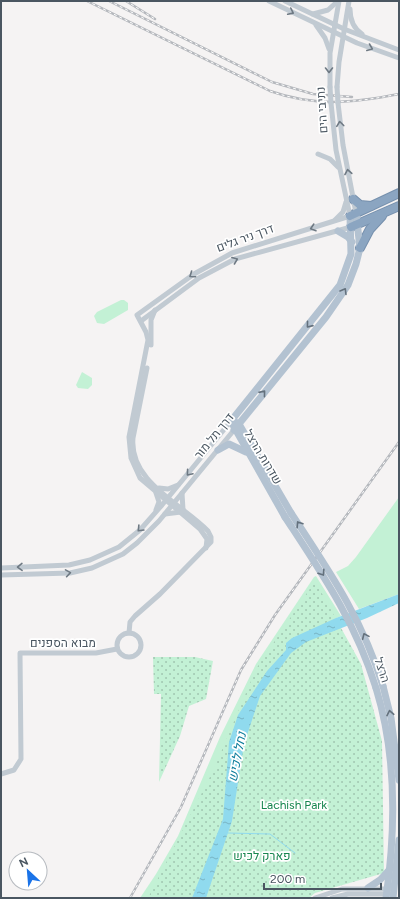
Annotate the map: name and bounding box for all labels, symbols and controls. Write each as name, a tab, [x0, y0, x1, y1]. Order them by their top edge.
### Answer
one-way arrow	[287, 7, 295, 15]
one-way arrow	[367, 44, 374, 52]
one-way arrow	[325, 67, 333, 73]
street label: נתיבי הים	[313, 86, 331, 134]
one-way arrow	[336, 121, 345, 127]
one-way arrow	[344, 169, 352, 175]
street label: דרך ניר גלים	[214, 221, 276, 255]
one-way arrow	[309, 223, 316, 232]
one-way arrow	[232, 256, 239, 264]
one-way arrow	[190, 270, 197, 277]
one-way arrow	[339, 288, 347, 295]
one-way arrow	[307, 320, 314, 328]
one-way arrow	[259, 391, 266, 398]
street label: דרך תל מור	[191, 410, 237, 462]
street label: שדרות הרצל	[241, 427, 285, 487]
one-way arrow	[186, 468, 193, 475]
one-way arrow	[296, 521, 303, 528]
one-way arrow	[137, 524, 145, 532]
one-way arrow	[17, 563, 23, 572]
one-way arrow	[65, 569, 71, 578]
one-way arrow	[317, 569, 324, 576]
one-way arrow	[362, 632, 370, 640]
street label: מבוא הספנים	[30, 636, 96, 650]
street label: הרצל	[371, 656, 393, 684]
one-way arrow	[387, 710, 395, 716]
water label: נחל לכיש	[225, 730, 249, 783]
park label: Lachish Park	[261, 798, 327, 812]
park label: פארק לכיש	[233, 849, 291, 863]
north arrow	[8, 851, 48, 891]
text: N	[17, 855, 31, 870]
scale bar	[264, 865, 381, 891]
text: 200 m	[270, 872, 305, 886]

